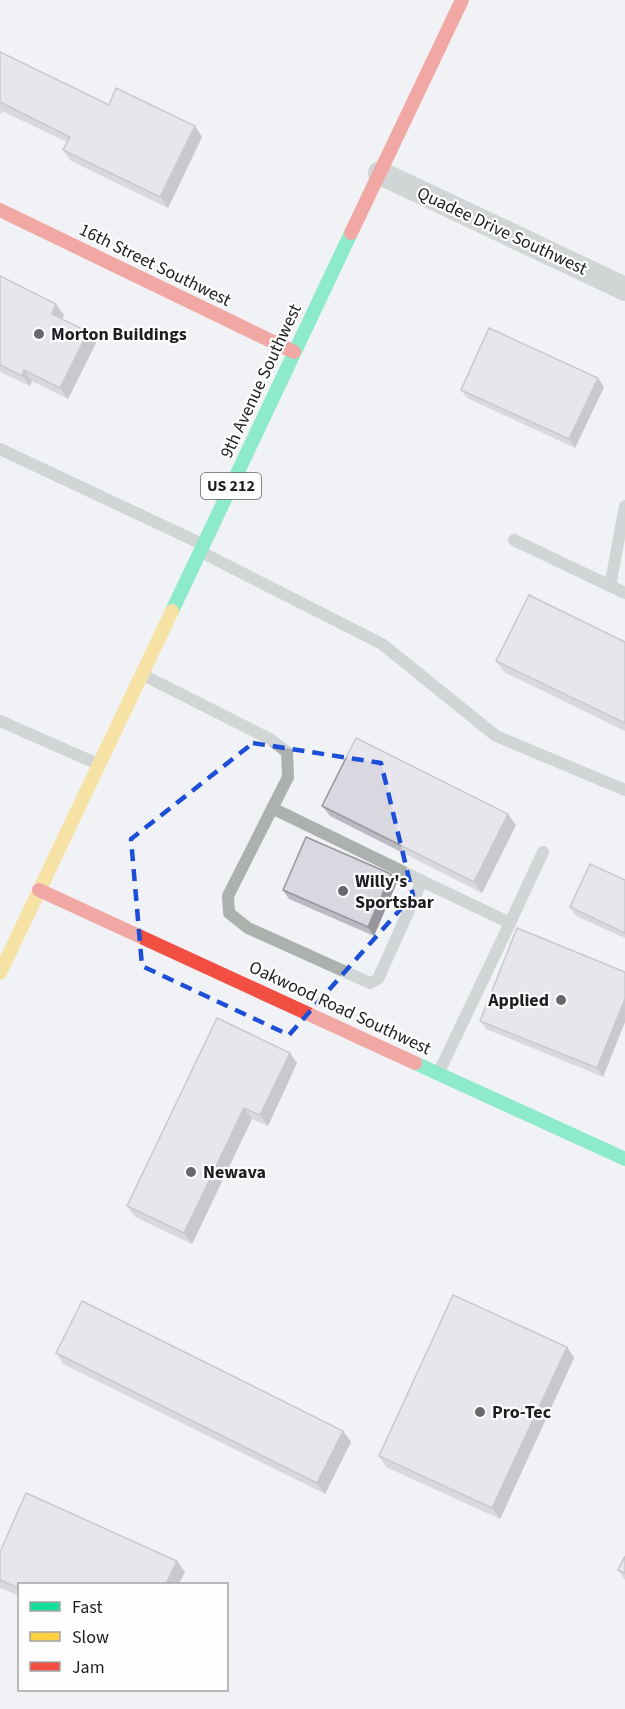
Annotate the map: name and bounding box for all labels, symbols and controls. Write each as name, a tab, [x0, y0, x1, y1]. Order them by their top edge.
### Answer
street label: Quadee Drive Southwest	[413, 181, 591, 281]
street label: 16th Street Southwest	[75, 217, 235, 313]
street label: 9th Avenue Southwest	[214, 300, 308, 462]
place label: Morton Buildings	[51, 322, 187, 347]
marker: Morton Buildings	[32, 327, 46, 341]
road number: US 212	[201, 473, 261, 499]
place label: Willy's Sportsbar	[355, 869, 435, 915]
marker: Willy's Sportsbar	[336, 884, 350, 898]
street label: Oakwood Road Southwest	[245, 955, 435, 1061]
place label: Applied	[487, 988, 549, 1013]
marker: Applied	[554, 993, 568, 1007]
place label: Newava	[203, 1160, 266, 1185]
marker: Newava	[184, 1165, 198, 1179]
place label: Pro-Tec	[492, 1400, 552, 1425]
marker: Pro-Tec	[473, 1405, 487, 1419]
legend	[18, 1583, 228, 1691]
text: Fast	[72, 1595, 103, 1620]
text: Slow	[72, 1625, 109, 1650]
text: Jam	[72, 1655, 105, 1680]

